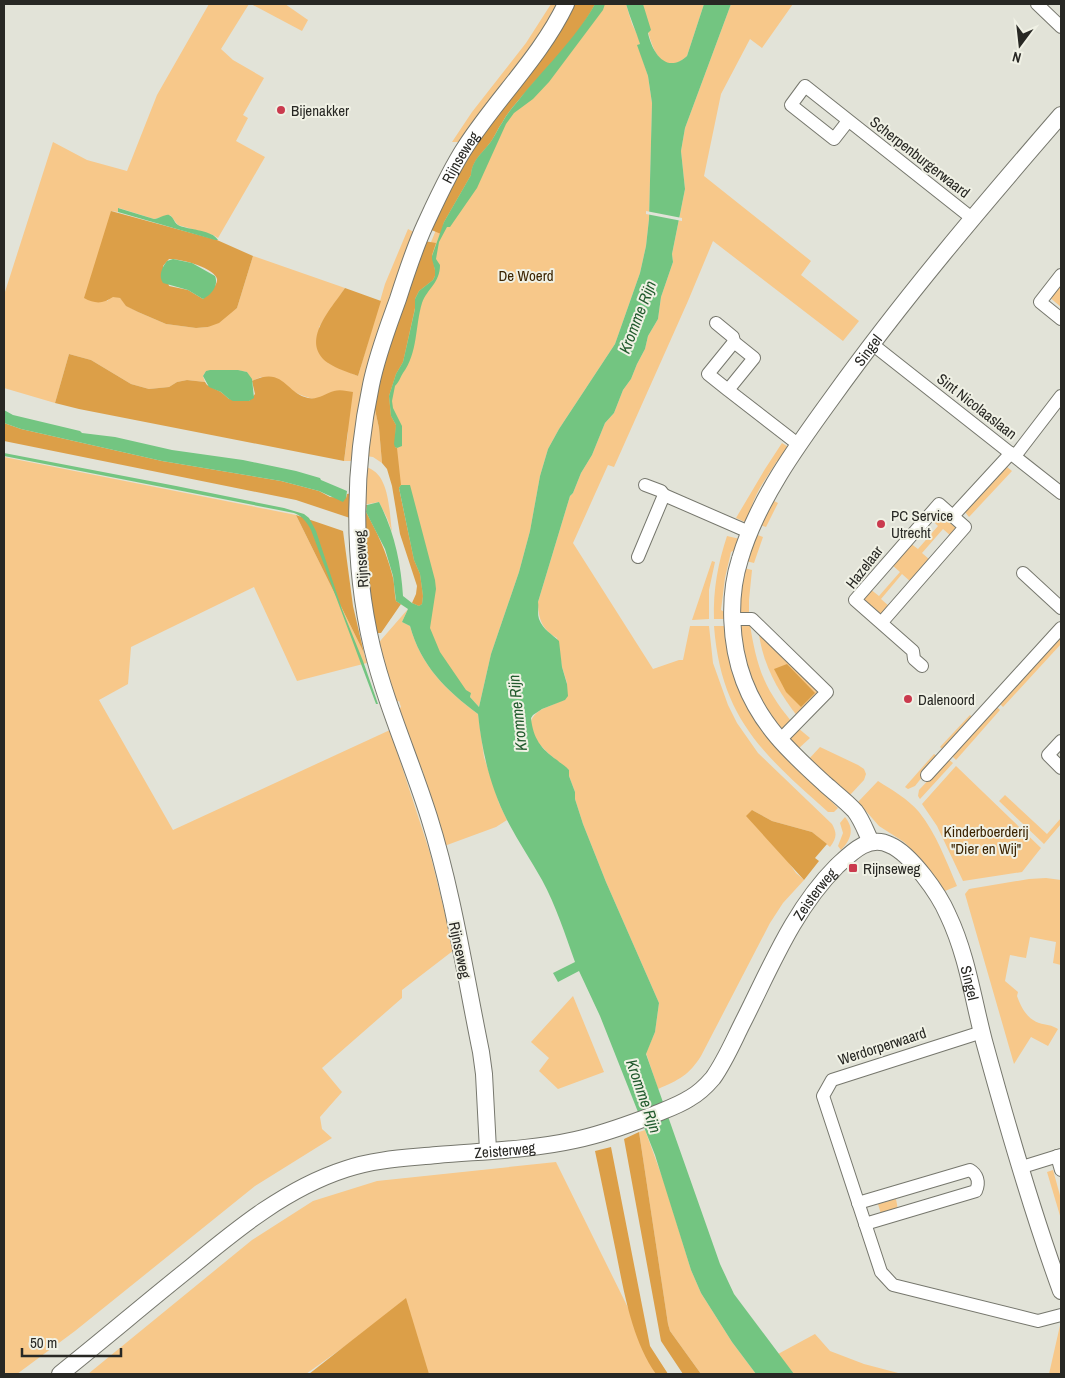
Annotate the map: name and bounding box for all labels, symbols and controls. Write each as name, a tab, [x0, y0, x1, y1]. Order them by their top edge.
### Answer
north arrow	[995, 20, 1045, 70]
text: N	[1010, 48, 1023, 67]
place label: Bijenakker	[291, 100, 349, 121]
marker: Bijenakker	[275, 104, 287, 116]
street label: Scherpenburgerwaard	[866, 111, 974, 203]
street label: Rijnseweg	[436, 127, 484, 187]
park label: De Woerd	[498, 265, 554, 286]
water label: Kromme Rijn	[613, 277, 661, 357]
street label: Singel	[849, 330, 886, 370]
street label: Sint Nicolaaslaan	[933, 368, 1021, 444]
place label: PC Service Utrecht	[891, 505, 953, 543]
marker: PC Service Utrecht	[875, 518, 887, 530]
street label: Rijnseweg	[349, 529, 373, 588]
street label: Hazelaar	[841, 541, 887, 593]
water label: Kromme Rijn	[502, 674, 532, 752]
place label: Dalenoord	[918, 689, 975, 710]
marker: Dalenoord	[902, 693, 914, 705]
park label: Kinderboerderij "Dier en Wij"	[944, 821, 1028, 859]
place label: Rijnseweg	[863, 858, 921, 879]
marker: Rijnseweg	[847, 862, 859, 874]
street label: Zeisterweg	[788, 863, 841, 924]
street label: Rijnseweg	[444, 920, 476, 980]
street label: Singel	[956, 963, 985, 1002]
street label: Werdorperwaard	[835, 1022, 929, 1070]
water label: Kromme Rijn	[621, 1056, 667, 1136]
street label: Zeisterweg	[474, 1136, 537, 1163]
scale bar	[22, 1326, 121, 1358]
text: 50 m	[30, 1332, 57, 1353]

